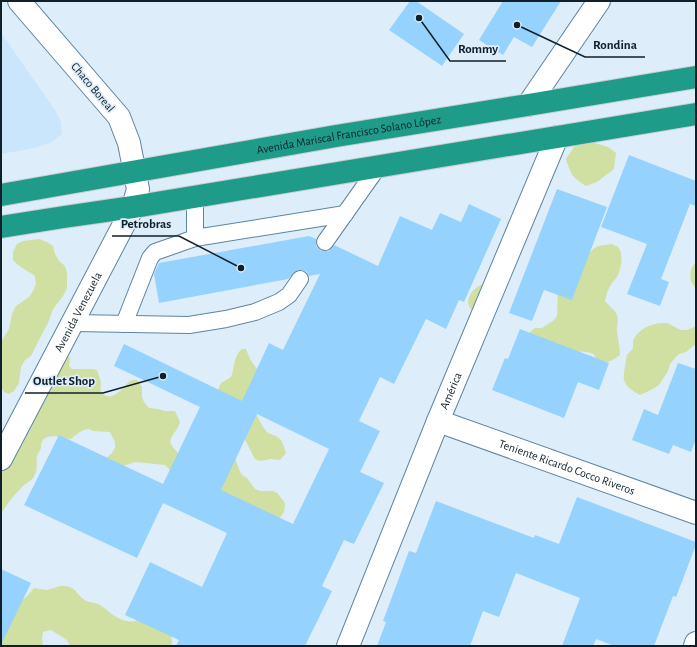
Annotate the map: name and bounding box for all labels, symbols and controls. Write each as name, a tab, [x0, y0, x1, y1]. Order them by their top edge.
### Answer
callout: Rondina	[585, 32, 645, 57]
callout: Rommy	[450, 36, 506, 61]
text: Rondina	[593, 39, 637, 52]
text: Rommy	[458, 43, 498, 56]
street label: Chaco Boreal	[69, 60, 117, 114]
street label: Avenida Mariscal Francisco Solano López	[256, 113, 442, 156]
callout: Petrobras	[112, 211, 179, 236]
text: Petrobras	[121, 218, 171, 231]
street label: Avenida Venezuela	[52, 269, 104, 354]
callout: Outlet Shop	[25, 368, 103, 393]
street label: América	[438, 370, 464, 411]
text: Outlet Shop	[33, 375, 95, 388]
street label: Teniente Ricardo Cocco Riveros	[497, 437, 637, 497]

